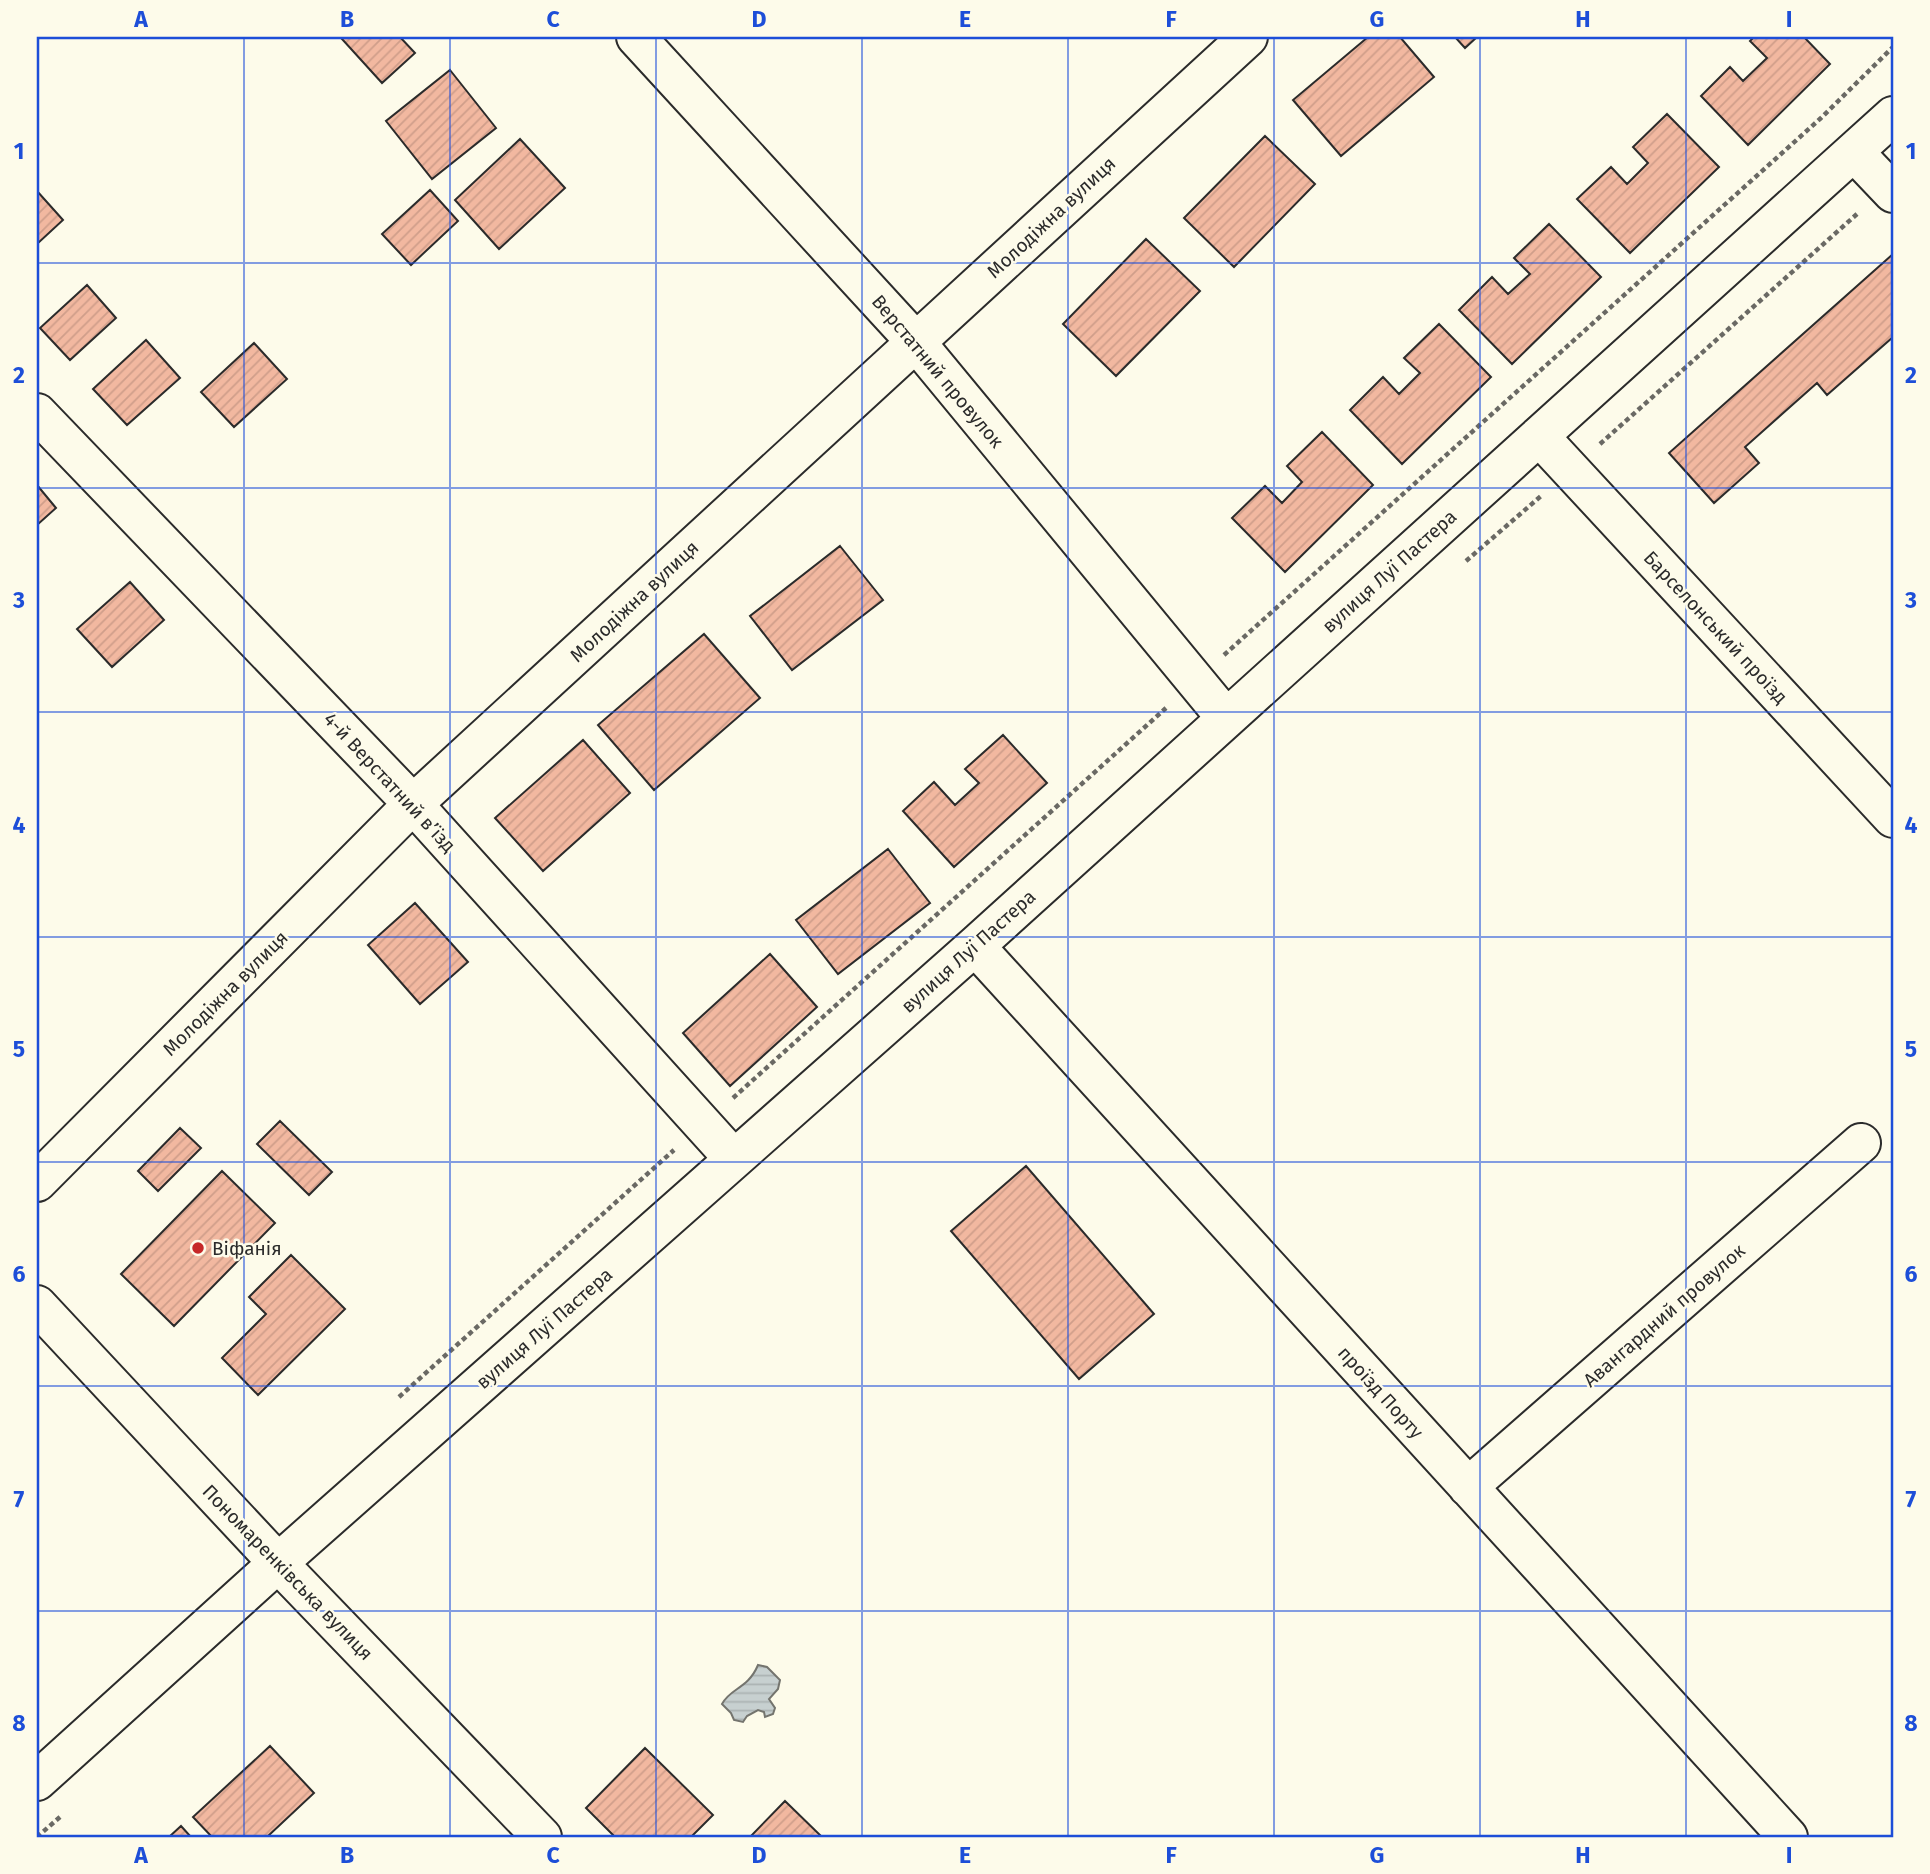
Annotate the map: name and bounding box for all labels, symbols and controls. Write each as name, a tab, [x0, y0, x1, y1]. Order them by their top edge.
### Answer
text: A	[133, 5, 148, 33]
text: B	[340, 5, 354, 33]
text: C	[546, 5, 560, 33]
text: D	[752, 5, 767, 33]
text: E	[959, 5, 971, 33]
text: F	[1165, 5, 1177, 33]
text: G	[1370, 5, 1384, 33]
text: H	[1575, 5, 1591, 33]
text: I	[1786, 5, 1792, 33]
text: 1	[14, 137, 24, 165]
text: 1	[1906, 137, 1916, 165]
street label: Молодіжна вулиця	[982, 152, 1120, 283]
street label: Верстатний провулок	[867, 290, 1008, 453]
text: 2	[13, 361, 25, 389]
text: 2	[1905, 361, 1917, 389]
street label: вулиця Луї Пастера	[1317, 505, 1461, 638]
street label: Молодіжна вулиця	[565, 536, 703, 667]
street label: Барселонський проїзд	[1639, 546, 1792, 708]
text: 3	[12, 586, 25, 614]
text: 3	[1904, 586, 1917, 614]
street label: 4-й Верстатний в’їзд	[319, 708, 460, 857]
text: 4	[13, 811, 26, 839]
text: 4	[1905, 811, 1918, 839]
street label: вулиця Луї Пастера	[896, 885, 1040, 1018]
street label: Молодіжна вулиця	[158, 926, 293, 1061]
text: 5	[13, 1035, 25, 1063]
text: 5	[1905, 1035, 1917, 1063]
place label: Віфанія	[212, 1237, 282, 1260]
street label: Авангардний провулок	[1579, 1239, 1750, 1392]
marker: Віфанія	[190, 1240, 206, 1256]
text: 6	[13, 1260, 26, 1288]
text: 6	[1905, 1260, 1918, 1288]
street label: вулиця Луї Пастера	[472, 1263, 617, 1394]
street label: проїзд Порту	[1333, 1341, 1429, 1444]
street label: Пономаренківська вулиця	[198, 1480, 378, 1665]
text: 7	[14, 1485, 25, 1513]
text: 7	[1906, 1485, 1917, 1513]
text: 8	[12, 1709, 26, 1737]
text: 8	[1904, 1709, 1918, 1737]
text: A	[133, 1841, 148, 1869]
text: B	[340, 1841, 354, 1869]
text: C	[546, 1841, 560, 1869]
text: D	[752, 1841, 767, 1869]
text: E	[959, 1841, 971, 1869]
text: F	[1165, 1841, 1177, 1869]
text: G	[1370, 1841, 1384, 1869]
text: H	[1575, 1841, 1591, 1869]
text: I	[1786, 1841, 1792, 1869]

